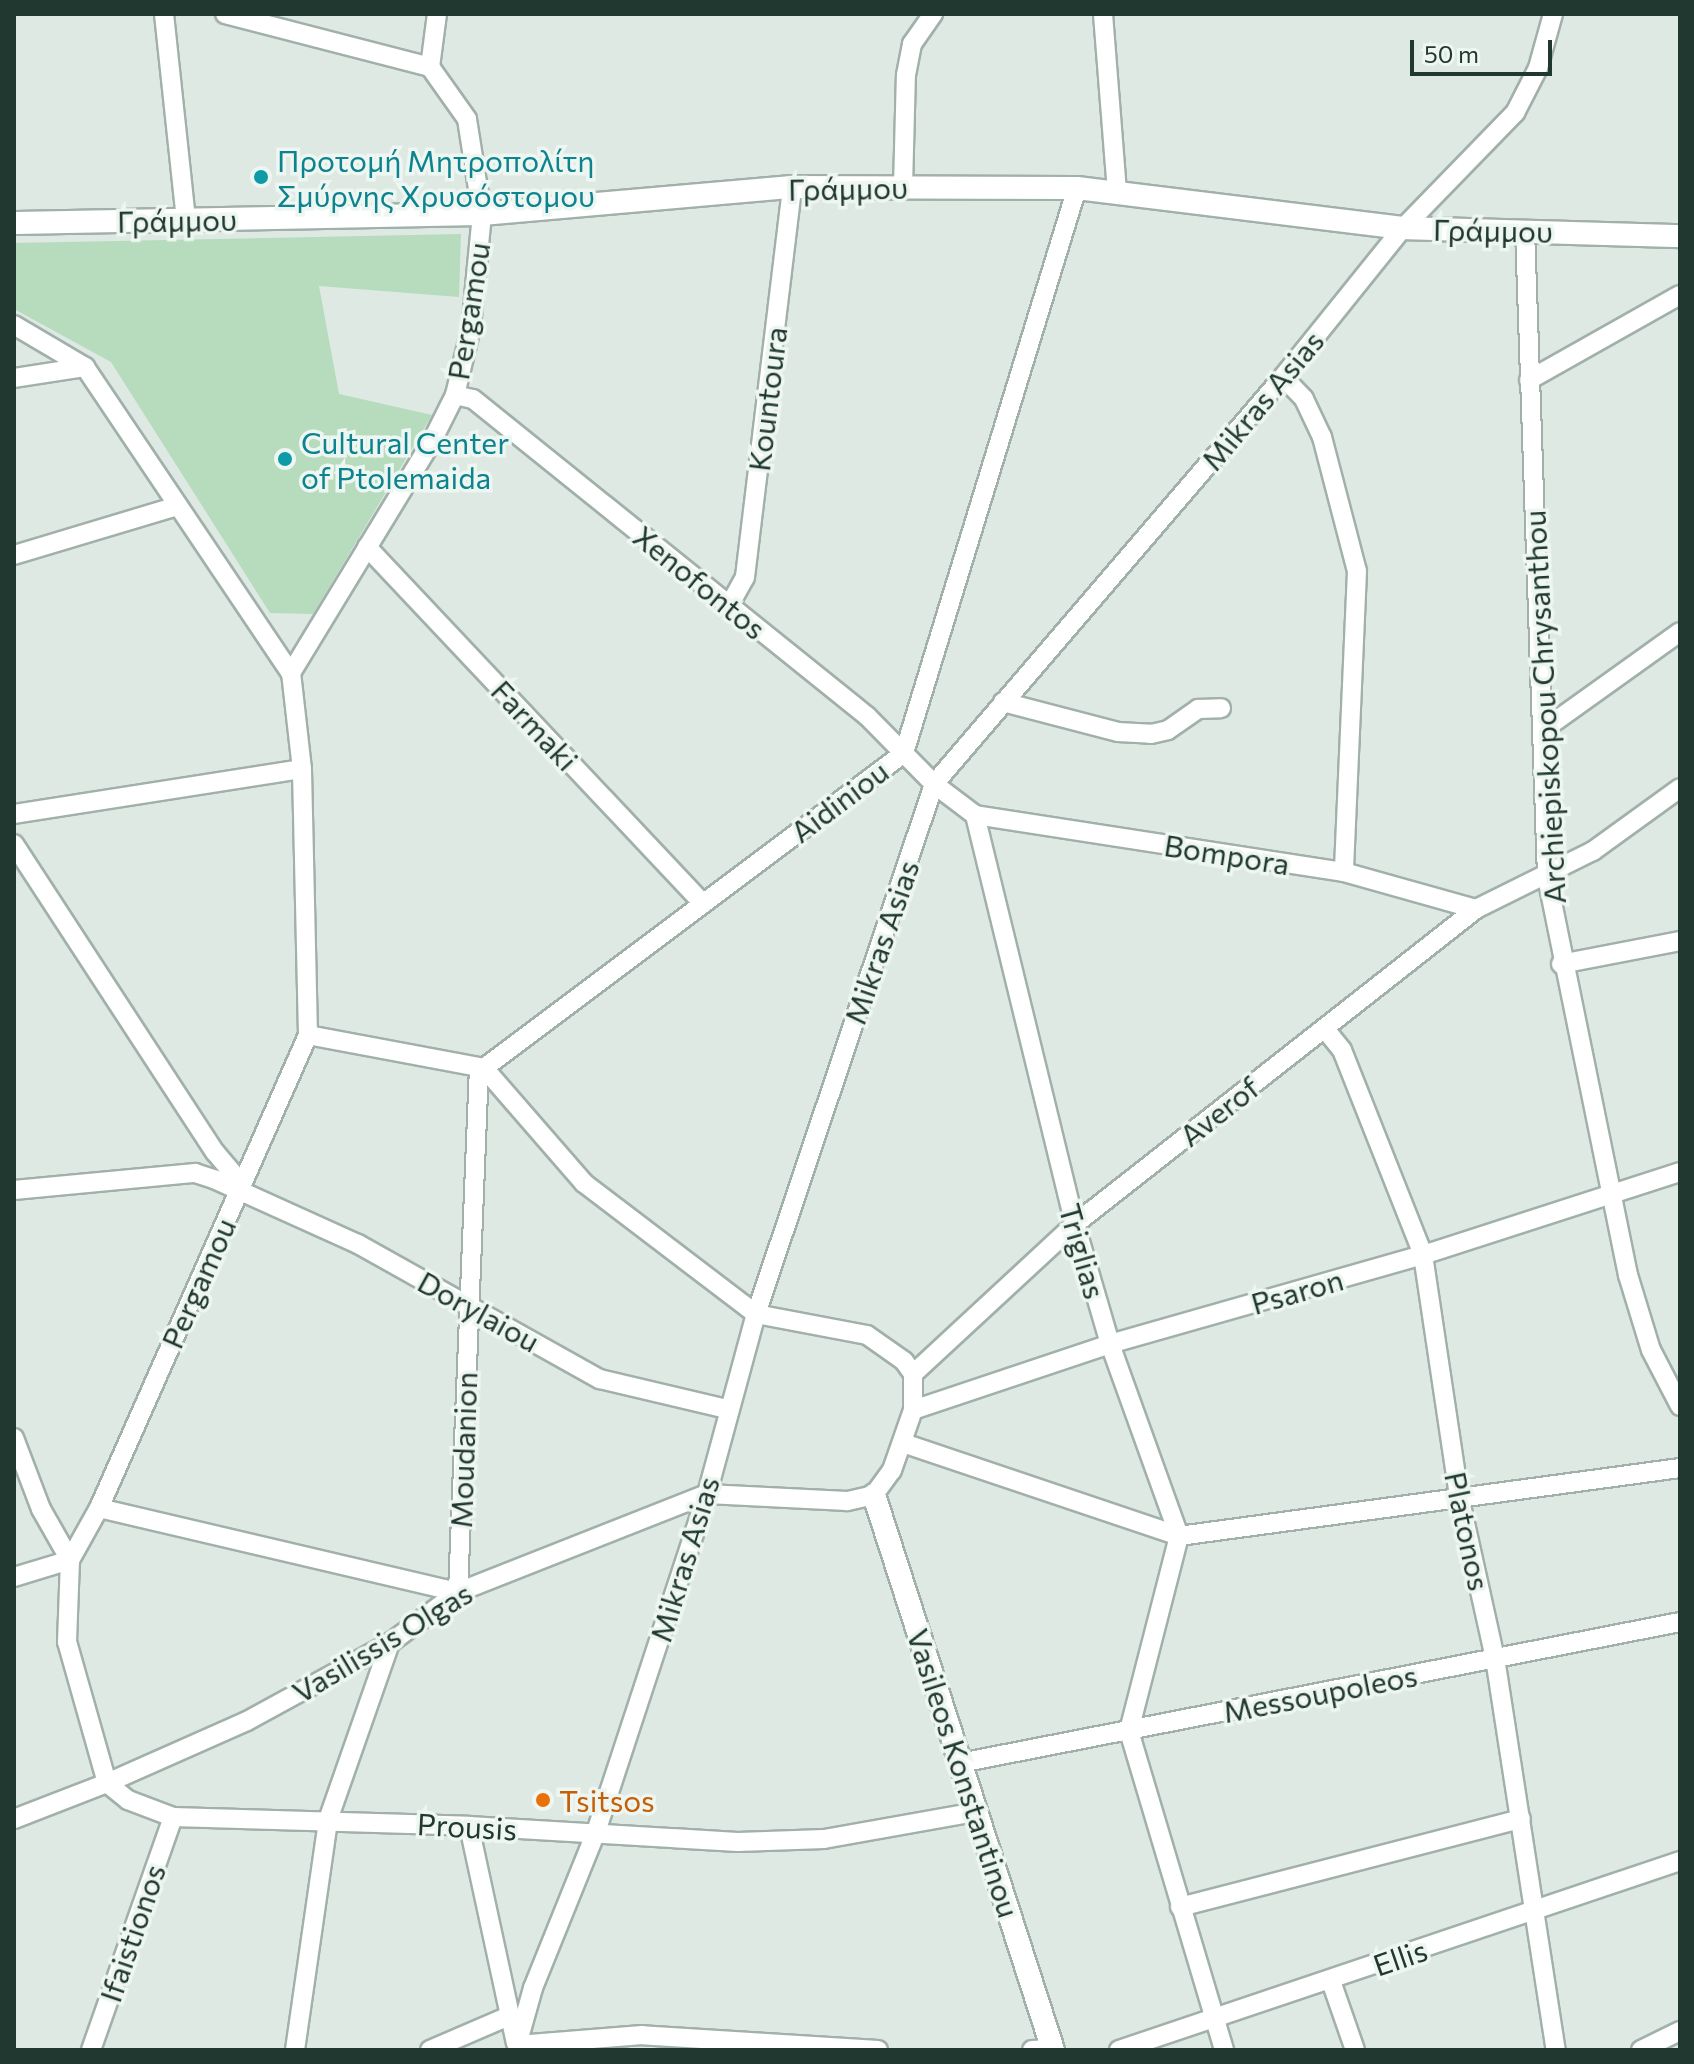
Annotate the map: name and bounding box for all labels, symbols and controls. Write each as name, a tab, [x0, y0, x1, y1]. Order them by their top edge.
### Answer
scale bar	[1414, 24, 1556, 74]
text: 50 m	[1424, 39, 1479, 68]
place label: Προτομή Μητροπολίτη Σμύρνης Χρυσόστομου	[277, 142, 595, 212]
marker: Προτομή Μητροπολίτη Σμύρνης Χρυσόστομου	[252, 168, 270, 186]
street label: Γράμμου	[788, 169, 908, 207]
street label: Γράμμου	[117, 201, 237, 239]
street label: Γράμμου	[1433, 211, 1553, 249]
street label: Pergamou	[439, 240, 497, 382]
street label: Mikras Asias	[1193, 323, 1331, 477]
street label: Kountoura	[740, 325, 794, 473]
place label: Cultural Center of Ptolemaida	[301, 424, 509, 494]
marker: Cultural Center of Ptolemaida	[276, 450, 294, 468]
street label: Archiepiskopou Chrysanthou	[1516, 509, 1572, 905]
street label: Xenofontos	[627, 518, 773, 646]
street label: Farmaki	[484, 672, 586, 778]
street label: Aidiniou	[783, 753, 895, 849]
street label: Bompora	[1162, 826, 1292, 882]
street label: Mikras Asias	[836, 855, 926, 1029]
street label: Averof	[1172, 1069, 1266, 1153]
street label: Triglias	[1052, 1199, 1114, 1303]
street label: Pergamou	[153, 1212, 243, 1354]
street label: Psaron	[1247, 1261, 1347, 1321]
street label: Dorylaiou	[412, 1263, 546, 1359]
street label: Moudanion	[442, 1371, 484, 1529]
street label: Platonos	[1438, 1468, 1498, 1594]
street label: Mikras Asias	[642, 1472, 726, 1646]
street label: Vasilissis Olgas	[286, 1574, 478, 1710]
street label: Vasileos Konstantinou	[900, 1624, 1028, 1922]
street label: Messoupoleos	[1220, 1657, 1420, 1729]
place label: Tsitsos	[559, 1782, 655, 1818]
marker: Tsitsos	[534, 1791, 552, 1809]
street label: Prousis	[416, 1805, 518, 1847]
street label: Ifaistionos	[92, 1859, 172, 2007]
street label: Ellis	[1368, 1931, 1432, 1983]

